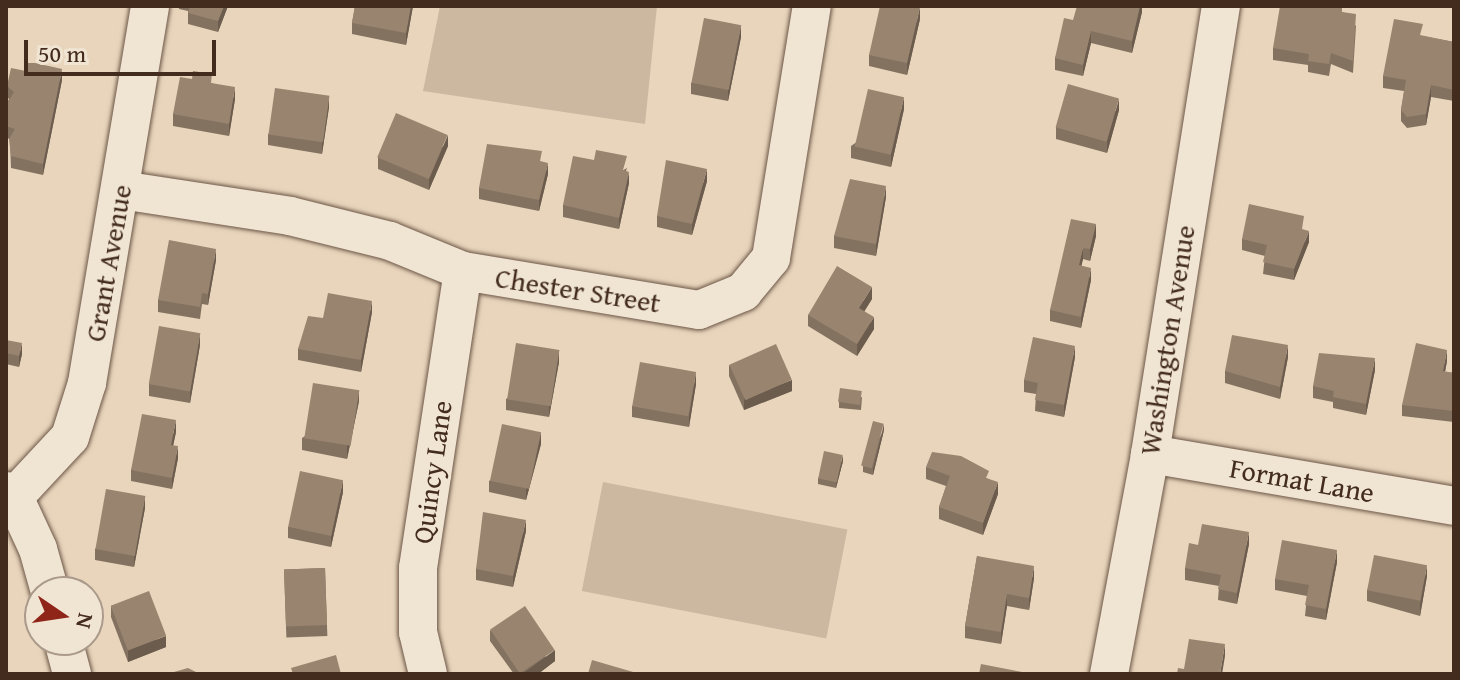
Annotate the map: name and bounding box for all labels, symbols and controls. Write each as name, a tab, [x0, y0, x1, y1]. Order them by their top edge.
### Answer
scale bar	[28, 24, 220, 74]
text: 50 m	[38, 36, 86, 71]
street label: Grant Avenue	[78, 182, 138, 344]
street label: Washington Avenue	[1132, 223, 1202, 457]
street label: Chester Street	[493, 260, 663, 320]
street label: Quincy Lane	[405, 398, 459, 546]
street label: Format Lane	[1227, 451, 1377, 509]
north arrow	[24, 576, 104, 656]
text: N	[68, 610, 103, 632]

